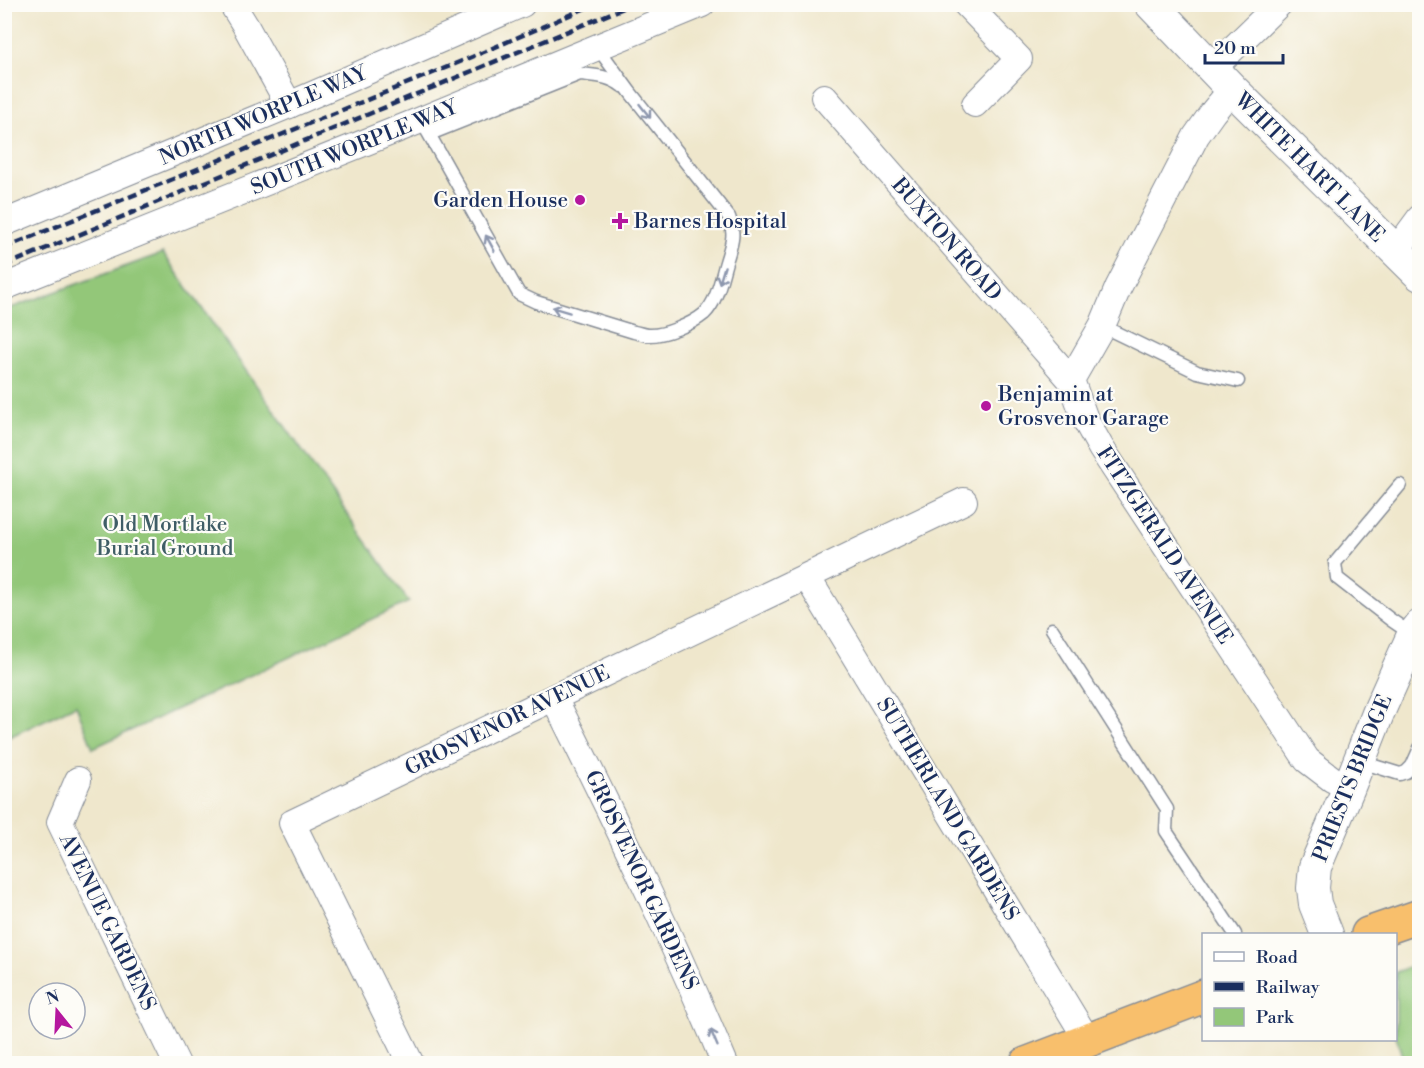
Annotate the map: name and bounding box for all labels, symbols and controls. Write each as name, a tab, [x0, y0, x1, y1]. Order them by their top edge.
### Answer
scale bar	[1205, 27, 1283, 65]
text: 20 m	[1214, 37, 1256, 60]
street label: NORTH WORPLE WAY	[156, 60, 372, 171]
street label: WHITE HART LANE	[1228, 87, 1390, 248]
street label: SOUTH WORPLE WAY	[247, 94, 463, 201]
one-way arrow	[639, 103, 652, 119]
street label: BUXTON ROAD	[885, 172, 1007, 306]
place label: Garden House	[433, 188, 568, 214]
marker: Garden House	[573, 193, 587, 207]
place label: Barnes Hospital	[633, 209, 787, 235]
marker: Barnes Hospital	[611, 212, 629, 230]
one-way arrow	[484, 235, 496, 252]
one-way arrow	[716, 265, 727, 284]
one-way arrow	[552, 304, 571, 315]
place label: Benjamin at Grosvenor Garage	[997, 382, 1169, 432]
marker: Benjamin at Grosvenor Garage	[979, 399, 993, 413]
street label: FITZGERALD AVENUE	[1090, 442, 1238, 649]
park label: Old Mortlake Burial Ground	[96, 512, 233, 562]
street label: GROSVENOR AVENUE	[401, 660, 614, 782]
street label: PRIESTS BRIDGE	[1308, 691, 1398, 866]
street label: SUTHERLAND GARDENS	[870, 693, 1024, 926]
street label: GROSVENOR GARDENS	[579, 766, 703, 994]
street label: AVENUE GARDENS	[54, 829, 162, 1015]
legend	[1202, 933, 1397, 1041]
text: Road	[1256, 946, 1299, 969]
text: Railway	[1256, 976, 1320, 999]
north arrow	[27, 981, 87, 1041]
text: Park	[1256, 1006, 1295, 1029]
one-way arrow	[708, 1029, 719, 1048]

